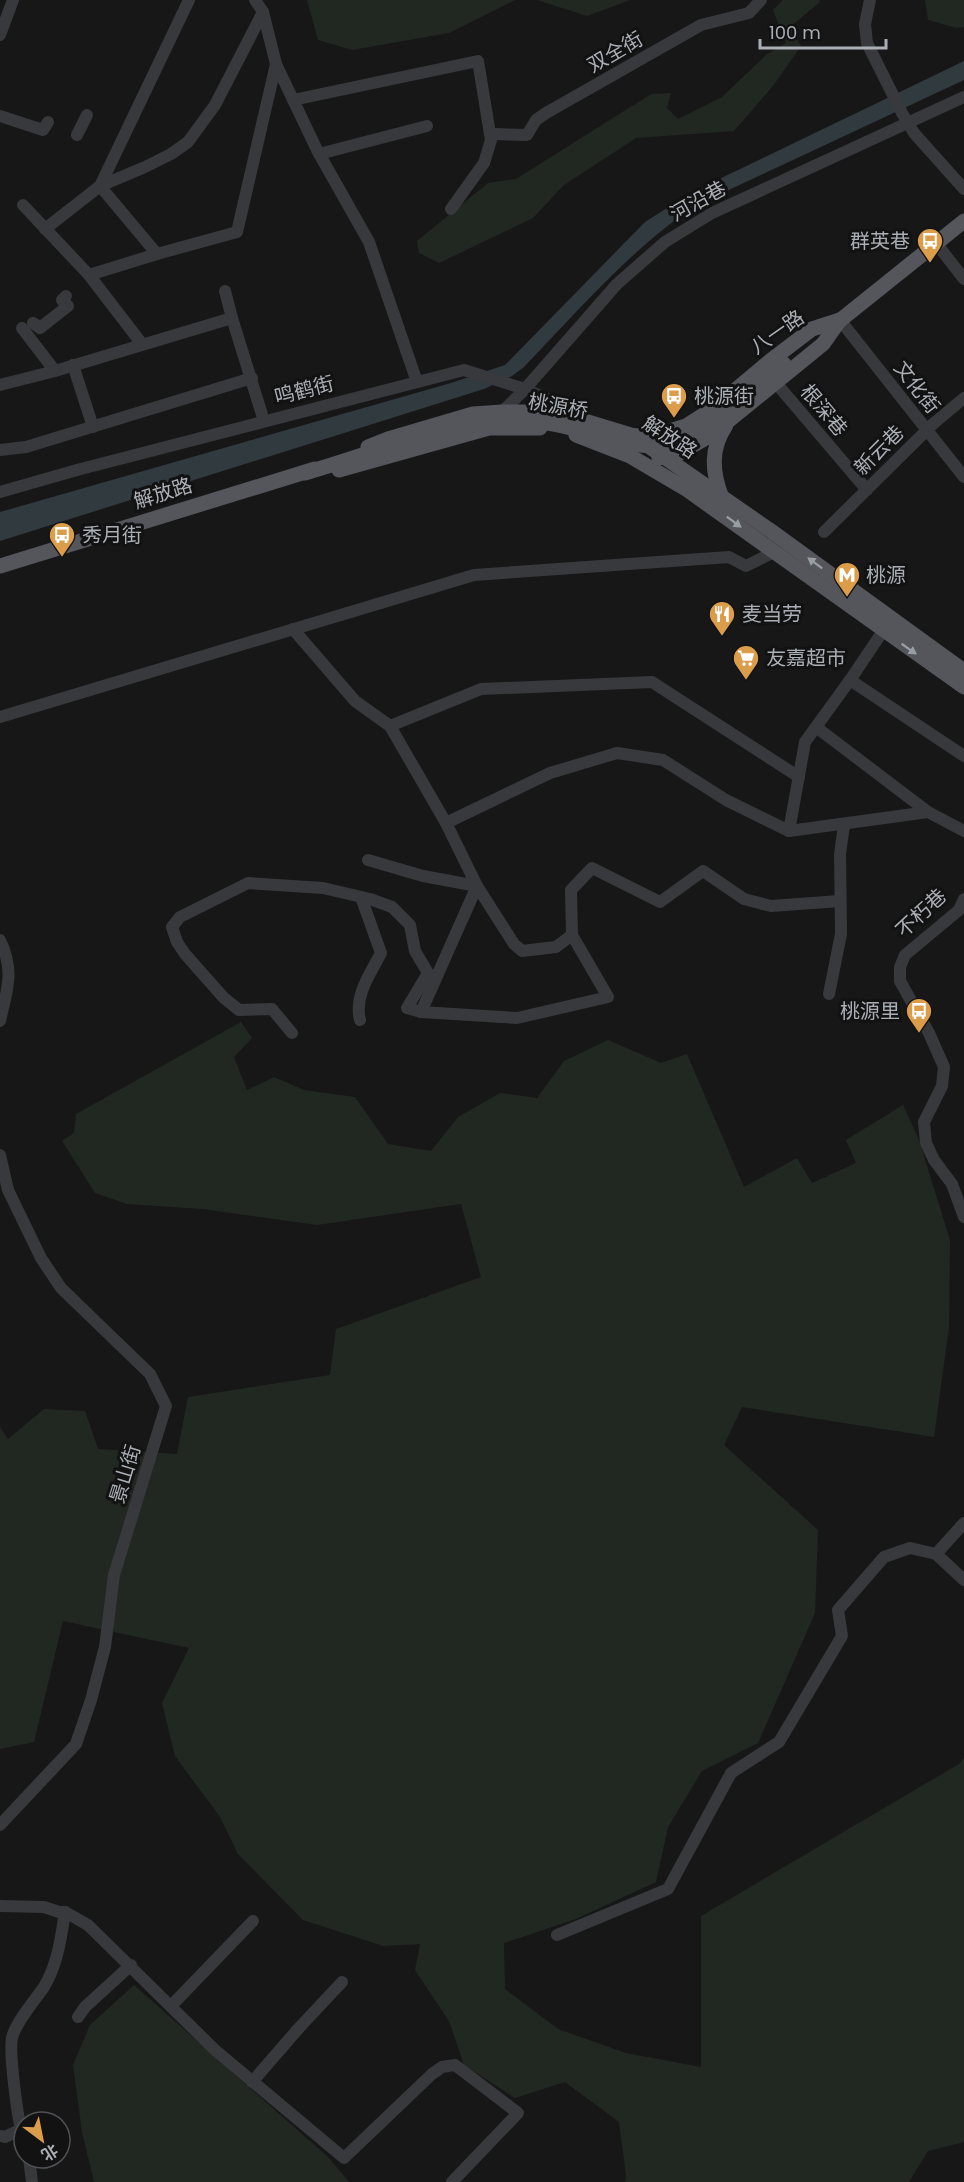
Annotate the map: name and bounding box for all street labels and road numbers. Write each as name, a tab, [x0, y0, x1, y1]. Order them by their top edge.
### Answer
street label: 双全街	[582, 25, 648, 79]
street label: 河沿巷	[665, 174, 731, 228]
street label: 八一路	[744, 303, 810, 361]
street label: 文化街	[887, 355, 947, 419]
street label: 鸣鹤街	[272, 369, 336, 411]
street label: 根深巷	[794, 378, 854, 442]
street label: 桃源桥	[526, 387, 590, 425]
street label: 解放路	[637, 409, 703, 465]
street label: 新云巷	[848, 419, 910, 481]
street label: 解放路	[130, 471, 196, 515]
street label: 不朽巷	[890, 882, 952, 944]
street label: 景山街	[103, 1441, 147, 1507]

